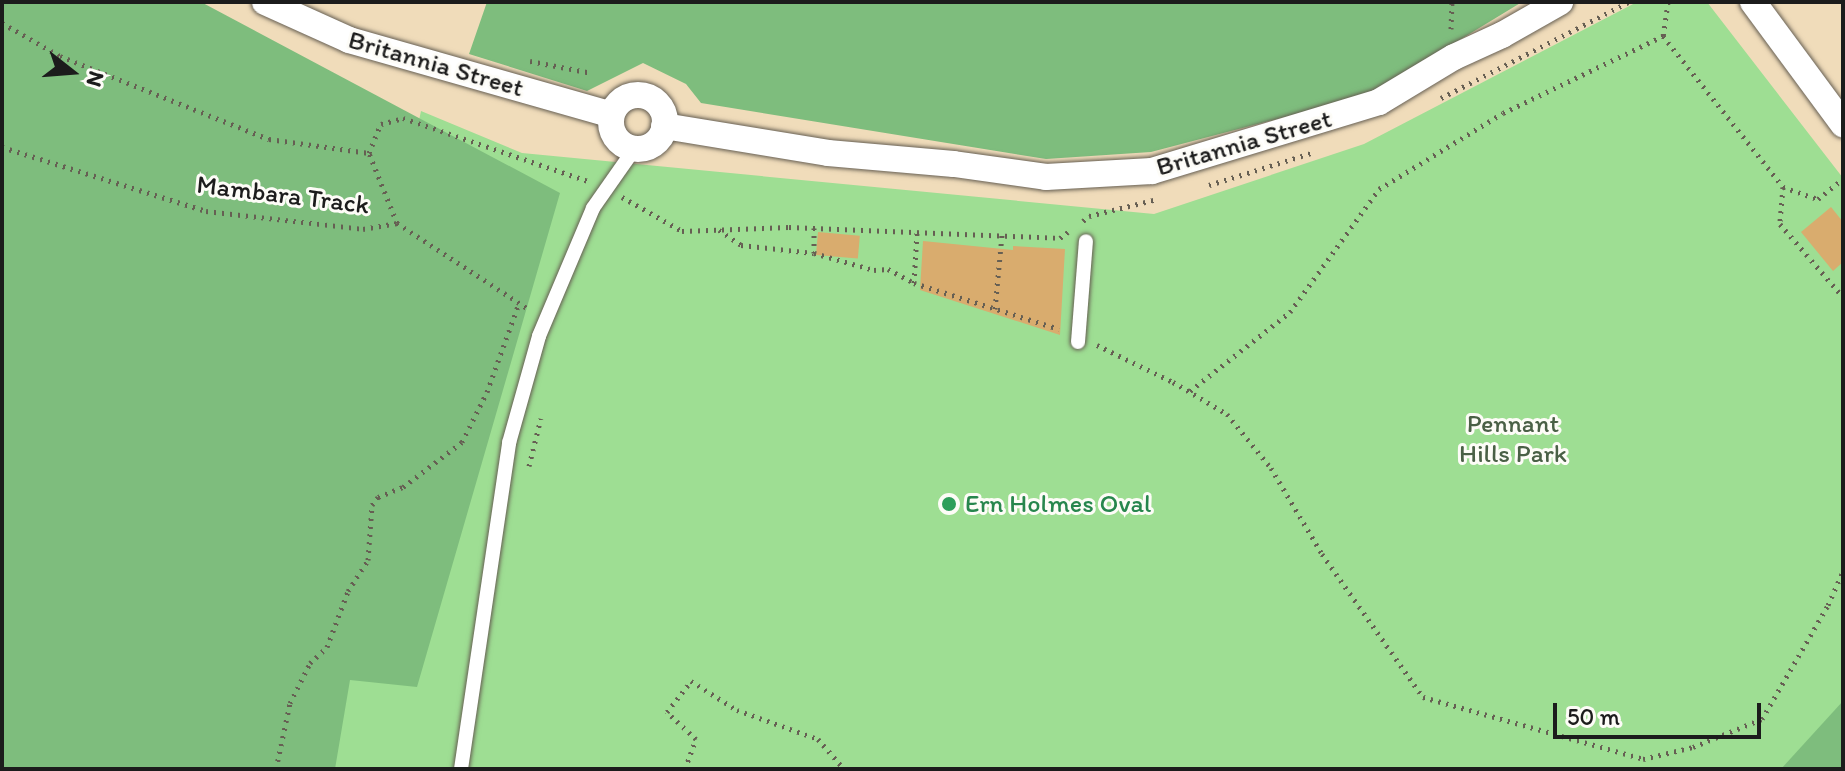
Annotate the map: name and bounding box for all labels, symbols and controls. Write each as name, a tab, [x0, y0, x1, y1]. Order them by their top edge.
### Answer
street label: Britannia Street	[345, 24, 527, 104]
north arrow	[32, 32, 112, 112]
text: N	[80, 68, 111, 90]
street label: Britannia Street	[1153, 103, 1335, 183]
street label: Mambara Track	[195, 169, 371, 221]
park label: Pennant Hills Park	[1459, 408, 1567, 470]
place label: Ern Holmes Oval	[965, 488, 1150, 520]
marker: Ern Holmes Oval	[940, 495, 958, 513]
scale bar	[1557, 687, 1765, 737]
text: 50 m	[1567, 702, 1620, 731]

